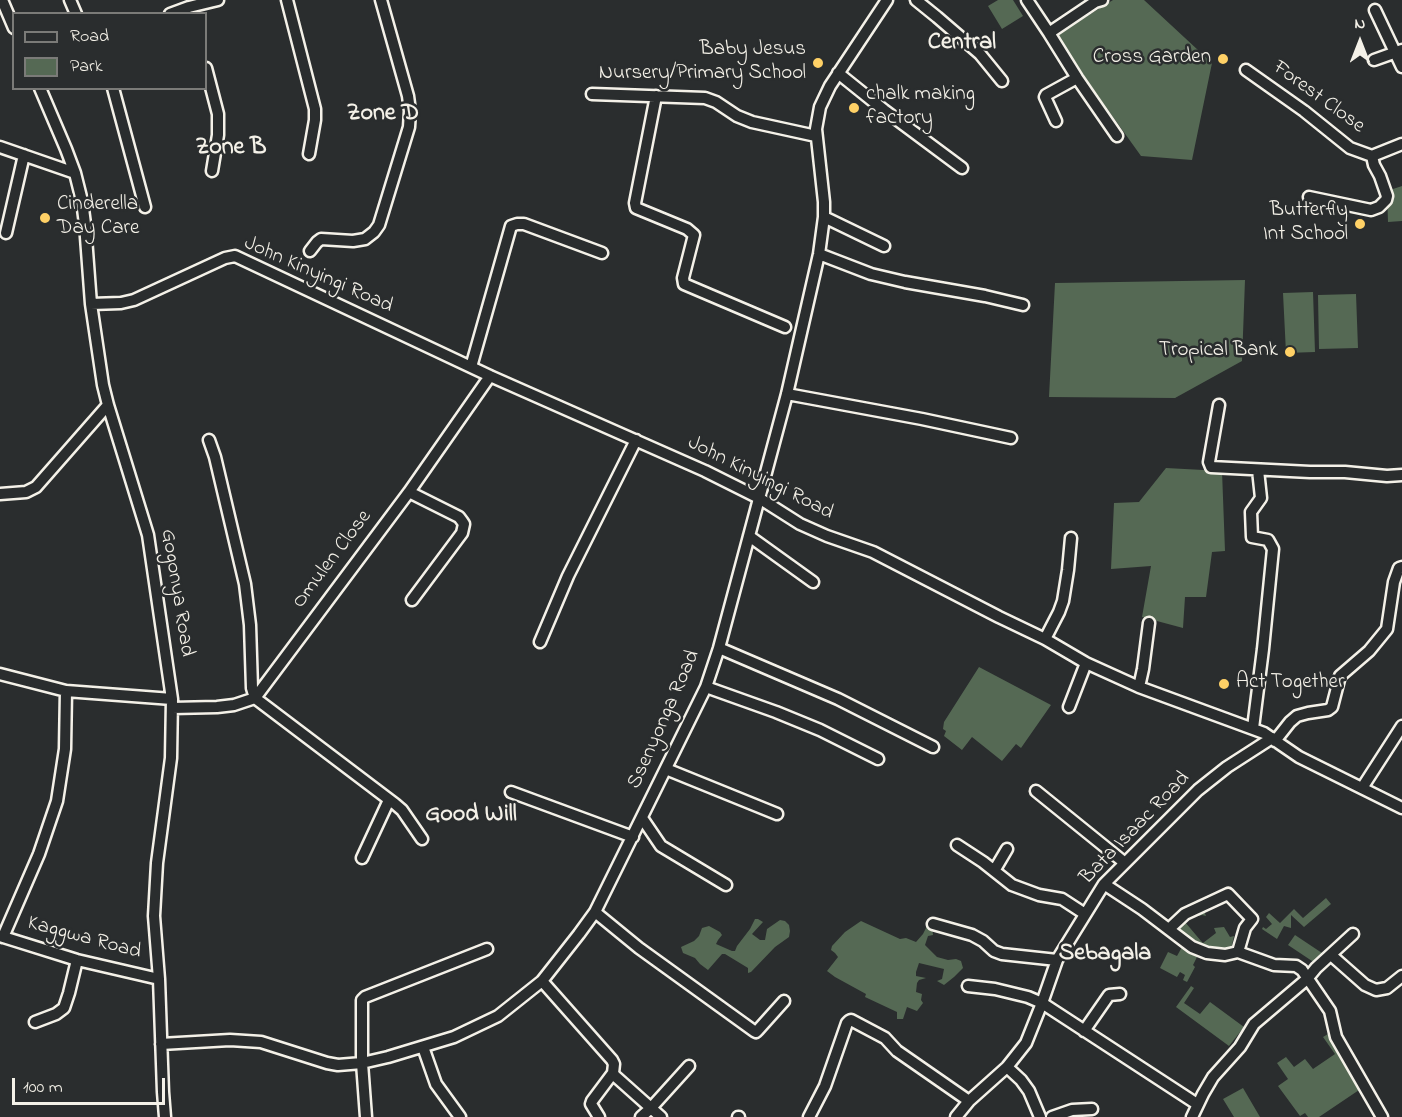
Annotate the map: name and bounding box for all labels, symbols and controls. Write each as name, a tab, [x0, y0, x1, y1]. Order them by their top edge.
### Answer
legend	[12, 12, 207, 90]
north arrow	[1330, 12, 1390, 72]
text: N	[1355, 12, 1365, 36]
text: Road	[70, 24, 109, 50]
district label: Central	[928, 30, 996, 58]
place label: Baby Jesus Nursery/Primary School	[599, 38, 806, 88]
place label: Cross Garden	[1093, 46, 1211, 72]
marker: Cross Garden	[1216, 52, 1230, 66]
text: Park	[70, 54, 103, 80]
marker: Baby Jesus Nursery/Primary School	[811, 56, 825, 70]
street label: Forest Close	[1267, 56, 1369, 140]
place label: chalk making factory	[866, 83, 975, 133]
district label: Zone D	[347, 101, 419, 129]
marker: chalk making factory	[847, 101, 861, 115]
district label: Zone B	[196, 135, 266, 163]
place label: Cinderella Day Care	[57, 193, 139, 243]
place label: Butterfly Int School	[1263, 199, 1348, 249]
marker: Cinderella Day Care	[38, 211, 52, 225]
marker: Butterfly Int School	[1353, 217, 1367, 231]
street label: John Kinyingi Road	[240, 232, 396, 320]
place label: Tropical Bank	[1159, 339, 1278, 365]
marker: Tropical Bank	[1283, 345, 1297, 359]
street label: John Kinyingi Road	[683, 431, 837, 527]
street label: Omulen Close	[288, 506, 378, 614]
street label: Gogonya Road	[153, 527, 199, 659]
street label: Ssenyonga Road	[623, 647, 707, 793]
place label: Act Together	[1236, 671, 1344, 697]
marker: Act Together	[1217, 677, 1231, 691]
street label: Bata Isaac Road	[1076, 767, 1196, 891]
district label: Good Will	[425, 802, 517, 830]
street label: Kaggwa Road	[24, 912, 144, 966]
district label: Sebagala	[1059, 941, 1151, 969]
scale bar	[15, 1066, 168, 1104]
text: 100 m	[23, 1075, 63, 1101]

